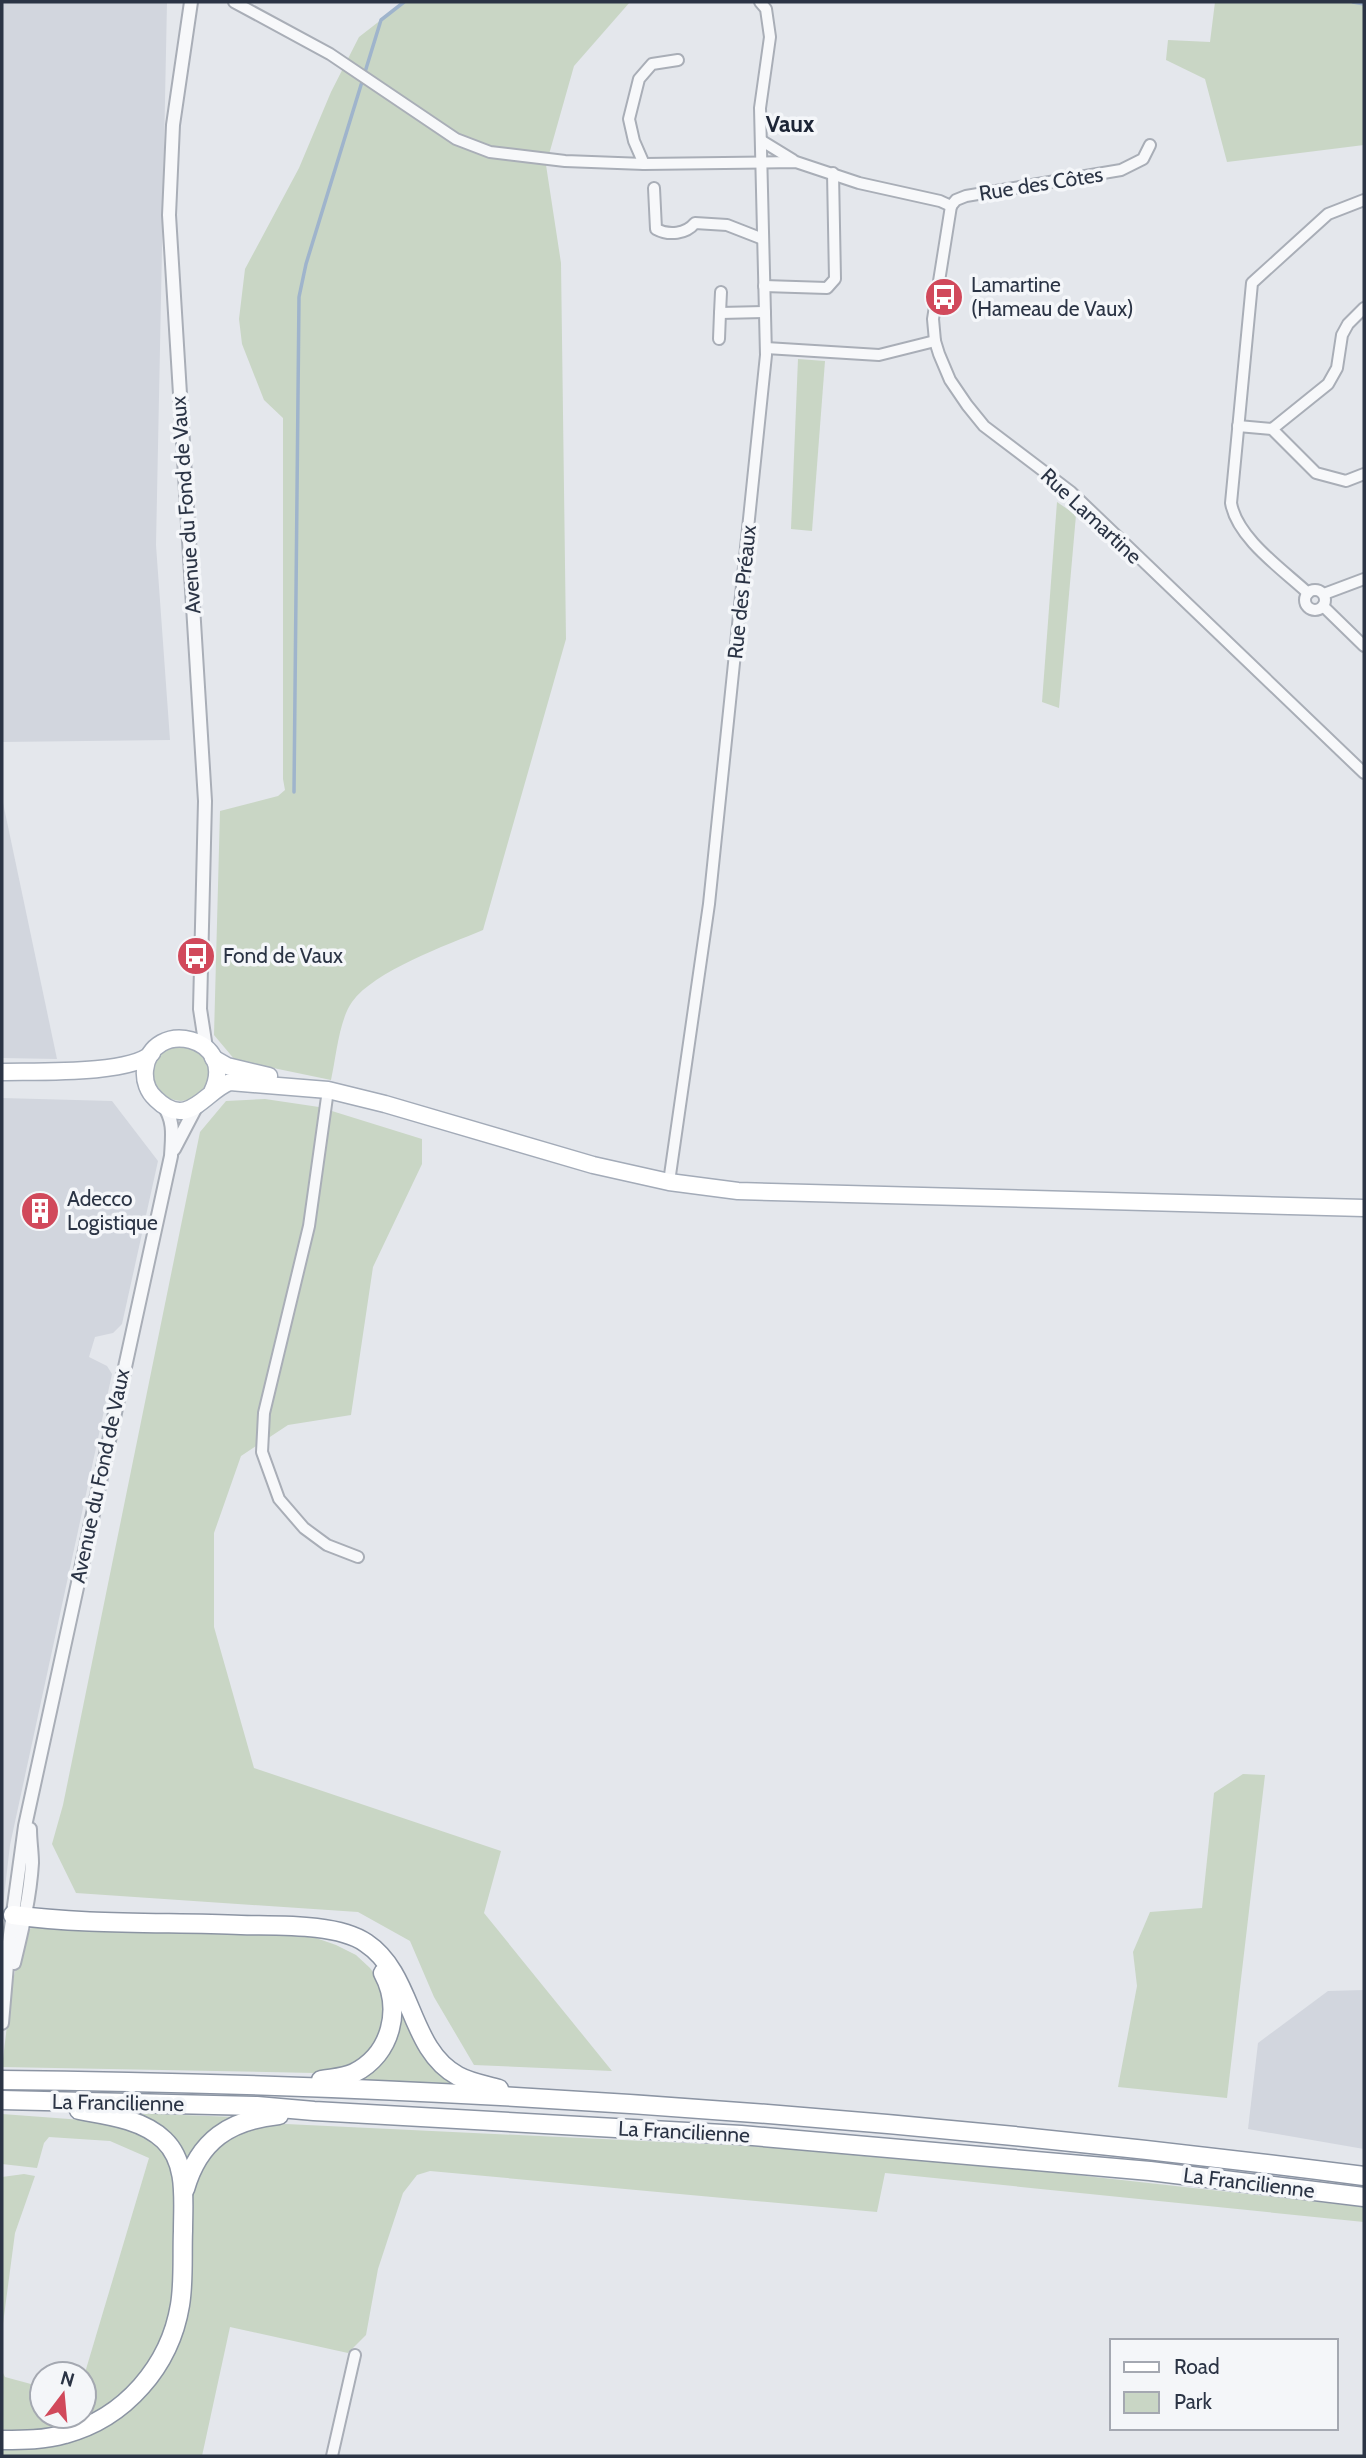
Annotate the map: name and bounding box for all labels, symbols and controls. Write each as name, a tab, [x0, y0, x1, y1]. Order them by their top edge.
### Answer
district label: Vaux	[766, 110, 815, 138]
street label: Rue des Côtes	[977, 161, 1105, 206]
place label: Lamartine (Hameau de Vaux)	[971, 272, 1134, 321]
bus stop icon: Lamartine (Hameau de Vaux)	[923, 276, 965, 318]
street label: Avenue du Fond de Vaux	[165, 395, 206, 615]
street label: Rue Lamartine	[1036, 463, 1147, 569]
street label: Rue des Préaux	[722, 524, 761, 660]
bus stop icon: Fond de Vaux	[175, 935, 217, 977]
place label: Fond de Vaux	[223, 943, 343, 968]
place label: Adecco Logistique	[67, 1186, 158, 1235]
building icon: Adecco Logistique	[19, 1190, 61, 1232]
street label: Avenue du Fond de Vaux	[65, 1366, 134, 1585]
street label: La Francilienne	[52, 2089, 184, 2116]
street label: La Francilienne	[617, 2116, 751, 2147]
street label: La Francilienne	[1182, 2162, 1316, 2203]
legend	[1110, 2339, 1338, 2430]
text: Road	[1174, 2354, 1220, 2379]
north arrow	[28, 2360, 98, 2430]
text: N	[58, 2366, 77, 2392]
text: Park	[1174, 2389, 1212, 2414]

